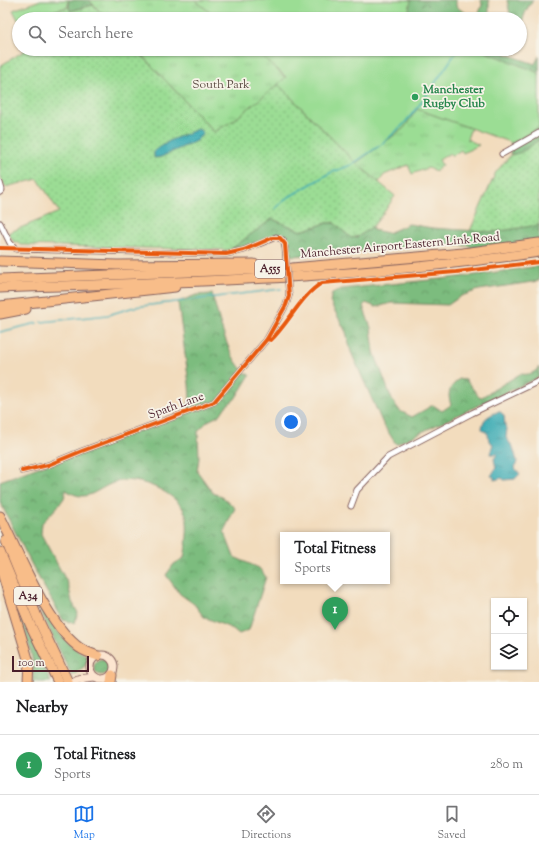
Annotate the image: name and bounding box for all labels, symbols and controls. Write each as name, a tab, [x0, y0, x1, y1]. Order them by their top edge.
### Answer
search box	[12, 12, 527, 56]
icon: search	[26, 23, 48, 45]
text: Search here	[58, 24, 133, 45]
park label: South Park	[192, 76, 250, 94]
place label: Manchester Rugby Club	[422, 81, 485, 113]
marker: Manchester Rugby Club	[410, 92, 420, 102]
street label: Manchester Airport Eastern Link Road	[300, 228, 501, 264]
road number: A555	[255, 260, 285, 278]
street label: Spath Lane	[146, 387, 207, 424]
your location	[281, 412, 301, 432]
popup	[280, 532, 390, 584]
text: Total Fitness	[294, 539, 376, 560]
text: Sports	[294, 560, 331, 578]
road number: A34	[14, 587, 42, 605]
pin: 1	[322, 597, 348, 630]
map controls	[491, 598, 527, 670]
button: locate	[491, 598, 527, 634]
button: layers	[491, 634, 527, 670]
scale bar	[12, 654, 89, 673]
text: 100 m	[18, 655, 45, 671]
text: Nearby	[16, 696, 68, 720]
text: Total Fitness	[54, 745, 136, 766]
text: 1	[27, 756, 31, 774]
text: 280 m	[490, 756, 523, 774]
text: Sports	[54, 766, 91, 784]
tab: Map	[73, 803, 95, 843]
tab: Directions	[242, 803, 291, 843]
tab: Saved	[438, 803, 466, 843]

